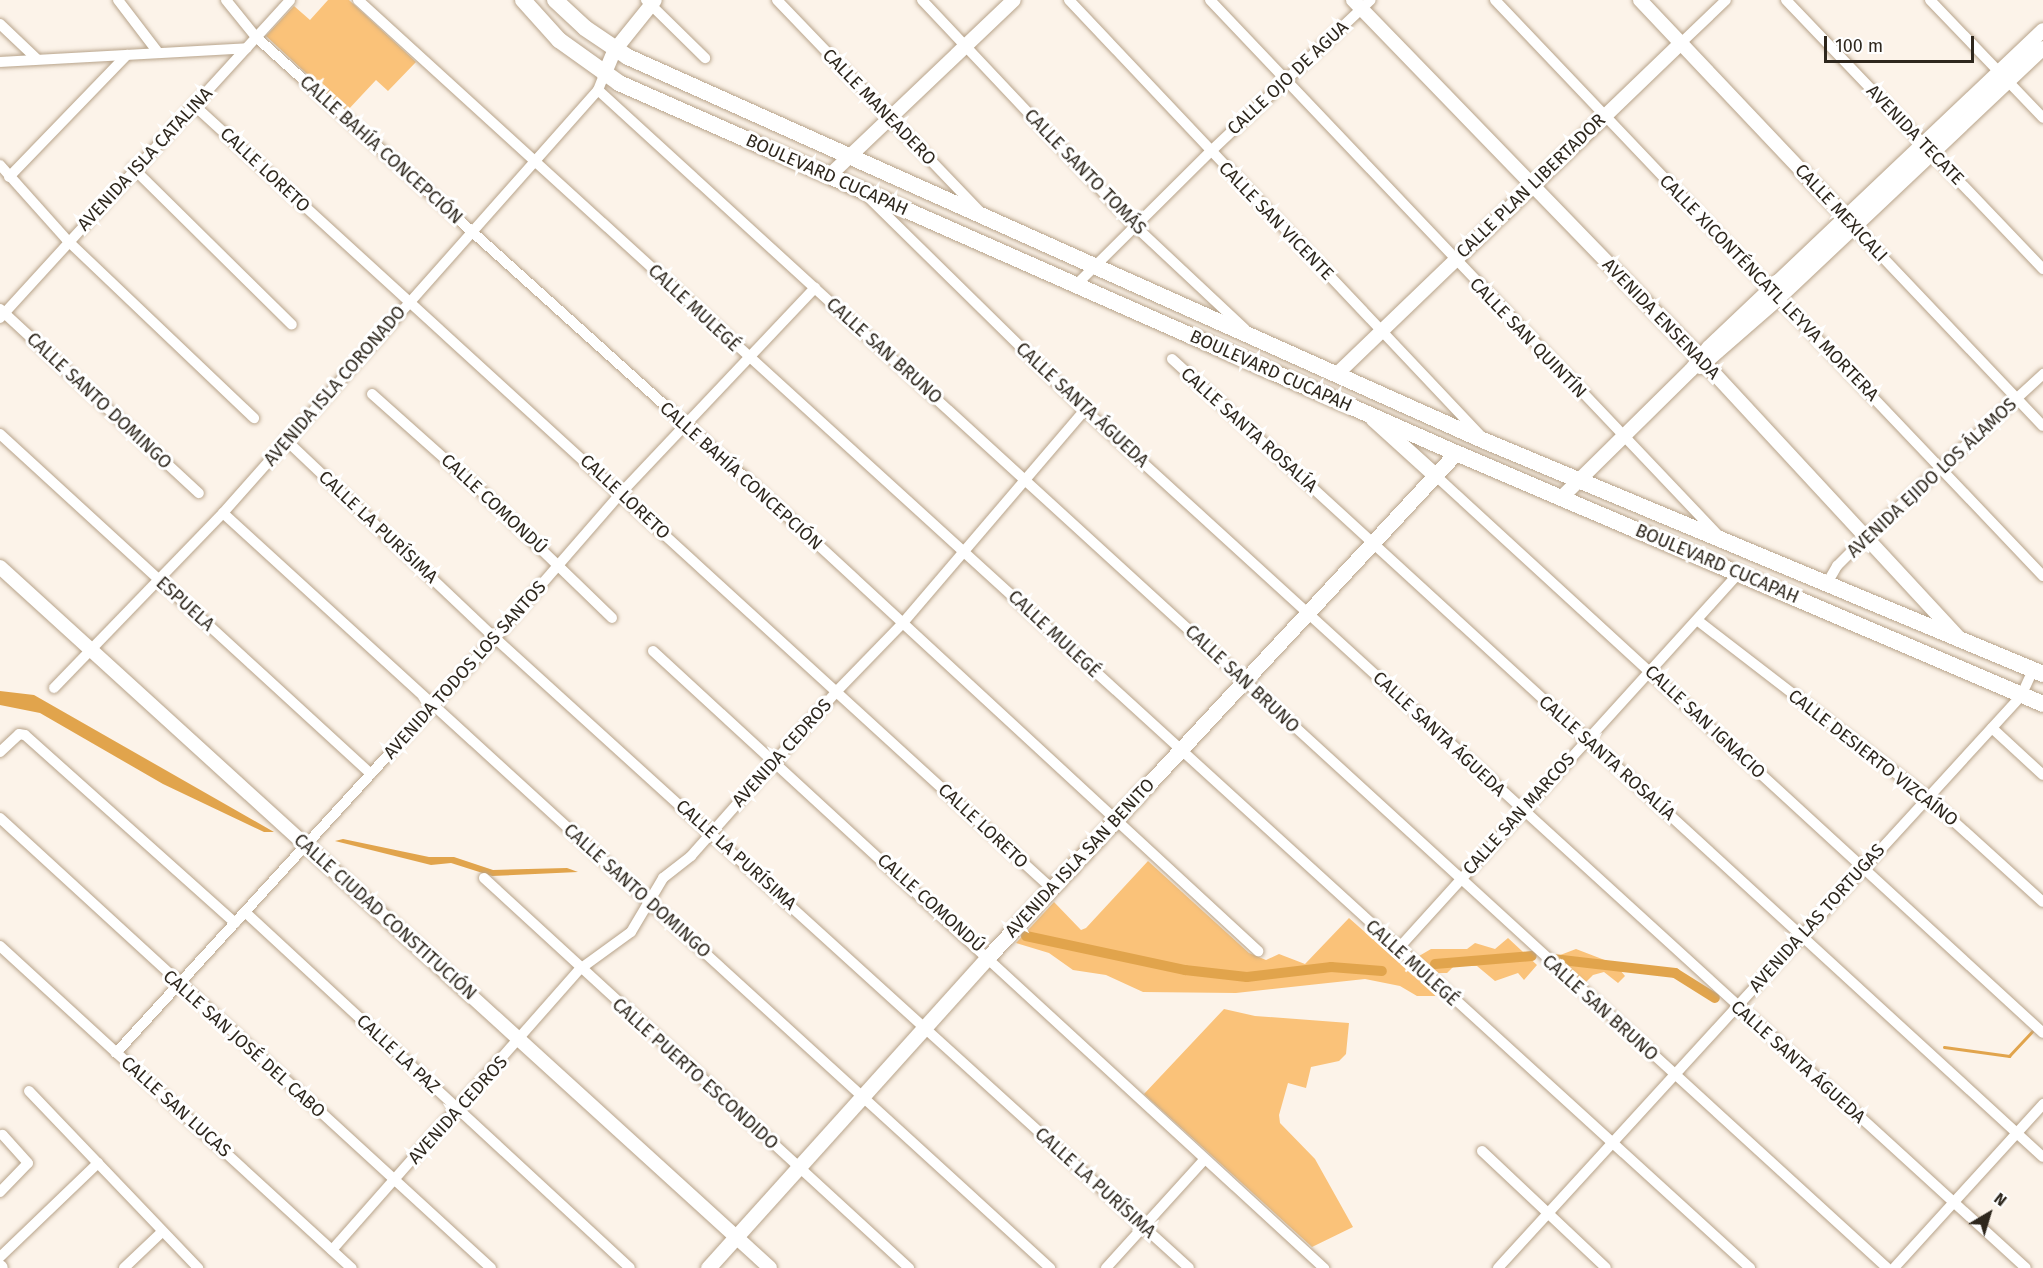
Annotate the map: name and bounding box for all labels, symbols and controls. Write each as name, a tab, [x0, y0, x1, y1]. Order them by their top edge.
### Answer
street label: CALLE OJO DE AGUA	[1223, 16, 1353, 140]
scale bar	[1827, 24, 1977, 62]
text: 100 m	[1835, 35, 1883, 57]
street label: CALLE MANEADERO	[818, 44, 940, 170]
street label: CALLE BAHÍA CONCEPCIÓN	[295, 71, 467, 229]
street label: AVENIDA TECATE	[1862, 80, 1968, 190]
street label: AVENIDA ISLA CATALINA	[73, 83, 217, 235]
street label: CALLE SANTO TOMÁS	[1020, 105, 1150, 239]
street label: CALLE PLAN LIBERTADOR	[1452, 109, 1610, 263]
street label: CALLE LORETO	[216, 123, 314, 217]
street label: BOULEVARD CUCAPAH	[743, 129, 911, 221]
street label: CALLE SAN VICENTE	[1214, 157, 1338, 285]
street label: CALLE MEXICALI	[1790, 160, 1892, 266]
street label: CALLE XICONTÉNCATL LEYVA MORTERA	[1655, 170, 1883, 406]
street label: AVENIDA ENSENADA	[1598, 254, 1724, 384]
street label: CALLE MULEGÉ	[643, 260, 745, 356]
street label: CALLE SAN QUINTÍN	[1465, 273, 1591, 403]
street label: CALLE SAN BRUNO	[822, 293, 946, 409]
street label: AVENIDA ISLA CORONADO	[260, 302, 410, 470]
street label: BOULEVARD CUCAPAH	[1187, 325, 1355, 417]
street label: CALLE SANTO DOMINGO	[22, 328, 176, 474]
street label: CALLE SANTA ÁGUEDA	[1011, 338, 1153, 472]
street label: CALLE SANTA ROSALÍA	[1176, 363, 1322, 497]
street label: AVENIDA EJIDO LOS ÁLAMOS	[1843, 394, 2021, 562]
street label: CALLE BAHÍA CONCEPCIÓN	[655, 397, 827, 555]
street label: CALLE COMONDÚ	[437, 449, 551, 559]
street label: CALLE LORETO	[576, 450, 674, 544]
street label: CALLE LA PURÍSIMA	[314, 466, 442, 588]
street label: BOULEVARD CUCAPAH	[1632, 520, 1802, 608]
street label: ESPUELA	[152, 572, 218, 636]
street label: AVENIDA TODOS LOS SANTOS	[379, 577, 551, 763]
street label: CALLE MULEGÉ	[1003, 586, 1105, 682]
street label: CALLE SAN BRUNO	[1180, 621, 1304, 737]
street label: CALLE SAN IGNACIO	[1640, 661, 1770, 783]
street label: CALLE SANTA ÁGUEDA	[1368, 667, 1510, 801]
street label: CALLE DESIERTO VIZCAÍNO	[1784, 685, 1962, 831]
street label: CALLE SANTA ROSALÍA	[1534, 691, 1680, 825]
street label: AVENIDA CEDROS	[728, 694, 836, 812]
street label: CALLE SAN MARCOS	[1458, 748, 1580, 880]
street label: AVENIDA ISLA SAN BENITO	[1001, 774, 1159, 942]
street label: CALLE LORETO	[934, 779, 1032, 873]
street label: CALLE LA PURÍSIMA	[671, 795, 801, 915]
street label: CALLE SANTO DOMINGO	[559, 819, 715, 963]
street label: CALLE CIUDAD CONSTITUCIÓN	[289, 829, 481, 1005]
street label: AVENIDA LAS TORTUGAS	[1745, 839, 1889, 997]
street label: CALLE COMONDÚ	[873, 849, 989, 957]
street label: CALLE MULEGÉ	[1361, 915, 1463, 1011]
street label: CALLE SAN BRUNO	[1538, 950, 1662, 1066]
street label: CALLE SAN JOSÉ DEL CABO	[158, 965, 330, 1123]
street label: CALLE PUERTO ESCONDIDO	[608, 994, 782, 1154]
street label: CALLE SANTA ÁGUEDA	[1726, 996, 1870, 1128]
street label: CALLE LA PAZ	[352, 1010, 444, 1098]
street label: AVENIDA CEDROS	[404, 1051, 512, 1169]
street label: CALLE SAN LUCAS	[117, 1052, 235, 1162]
street label: CALLE LA PURÍSIMA	[1030, 1123, 1160, 1243]
north arrow	[1959, 1184, 2019, 1244]
text: N	[1990, 1189, 2010, 1210]

